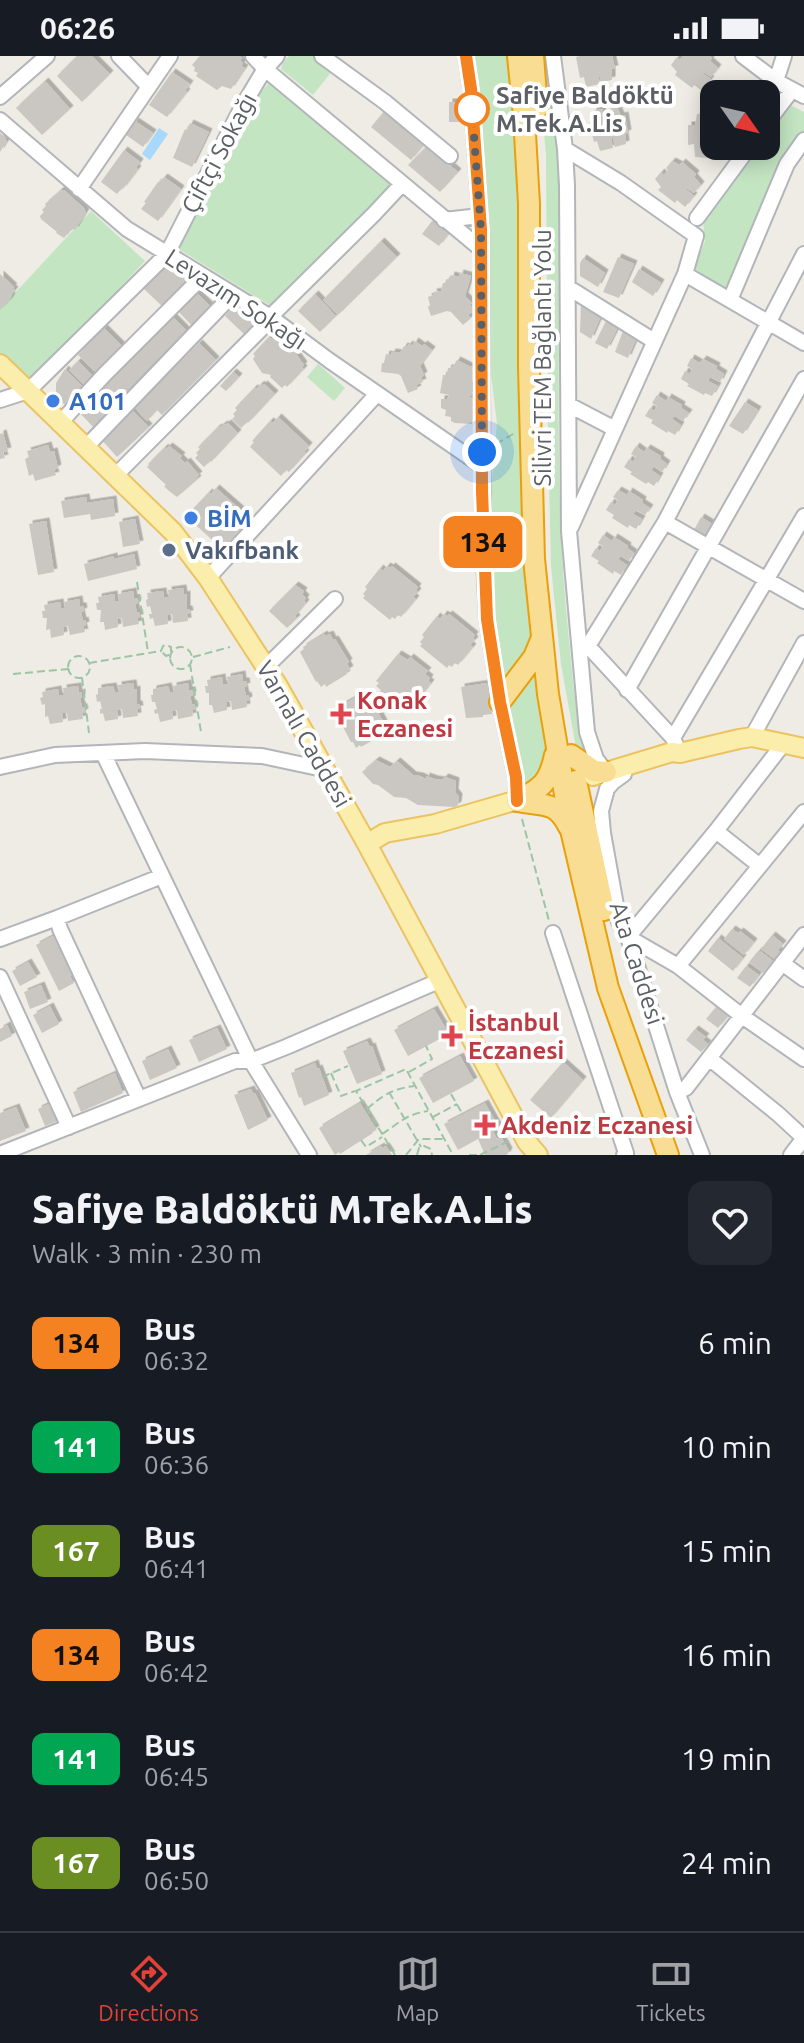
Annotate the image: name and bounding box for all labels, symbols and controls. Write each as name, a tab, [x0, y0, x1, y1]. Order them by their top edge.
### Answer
text: 06:26	[40, 11, 115, 45]
north arrow	[700, 80, 780, 160]
map controls	[700, 80, 780, 160]
place label: Safiye Baldöktü M.Tek.A.Lis	[496, 82, 674, 137]
street label: Çiftçi Sokağı	[176, 88, 262, 218]
marker: Safiye Baldöktü M.Tek.A.Lis	[455, 92, 489, 126]
street label: Silivri TEM Bağlantı Yolu	[529, 229, 556, 487]
street label: Levazım Sokağı	[160, 243, 312, 355]
place label: A101	[69, 388, 126, 415]
marker: A101	[44, 392, 62, 410]
your location	[462, 432, 502, 472]
place label: BİM	[207, 505, 252, 532]
marker: BİM	[182, 509, 200, 527]
line badge: 134	[437, 516, 529, 568]
text: 134	[459, 526, 507, 557]
place label: Vakıfbank	[185, 537, 299, 564]
marker: Vakıfbank	[160, 541, 178, 559]
street label: Varnalı Caddesi	[251, 656, 357, 812]
place label: Konak Eczanesi	[357, 687, 453, 742]
marker: Konak Eczanesi	[332, 705, 350, 723]
street label: Ata Caddesi	[604, 898, 670, 1028]
place label: İstanbul Eczanesi	[468, 1009, 564, 1064]
marker: İstanbul Eczanesi	[443, 1027, 461, 1045]
place label: Akdeniz Eczanesi	[501, 1112, 693, 1139]
marker: Akdeniz Eczanesi	[476, 1116, 494, 1134]
button: heart	[688, 1181, 772, 1265]
text: Safiye Baldöktü M.Tek.A.Lis	[32, 1188, 533, 1230]
text: Walk · 3 min · 230 m	[32, 1239, 262, 1268]
text: Bus	[144, 1312, 196, 1346]
text: 6 min	[698, 1326, 772, 1360]
text: 134	[52, 1327, 100, 1358]
text: 06:32	[144, 1346, 209, 1375]
text: Bus	[144, 1416, 196, 1450]
text: 10 min	[681, 1430, 772, 1464]
text: 141	[52, 1431, 100, 1462]
text: 06:36	[144, 1450, 209, 1479]
text: Bus	[144, 1520, 196, 1554]
text: 15 min	[681, 1534, 772, 1568]
text: 167	[52, 1535, 100, 1566]
text: 06:41	[144, 1554, 209, 1583]
text: Bus	[144, 1624, 196, 1658]
text: 16 min	[681, 1638, 772, 1672]
text: 134	[52, 1639, 100, 1670]
text: 06:42	[144, 1658, 209, 1687]
text: Bus	[144, 1728, 196, 1762]
text: 19 min	[681, 1742, 772, 1776]
text: 141	[52, 1743, 100, 1774]
text: 06:45	[144, 1762, 209, 1791]
text: Bus	[144, 1832, 196, 1866]
text: 24 min	[681, 1846, 772, 1880]
text: 167	[52, 1847, 100, 1878]
text: 06:50	[144, 1866, 209, 1895]
tab: Directions	[98, 1952, 199, 2025]
tab: Map	[396, 1952, 440, 2025]
tab: Tickets	[636, 1952, 706, 2025]

